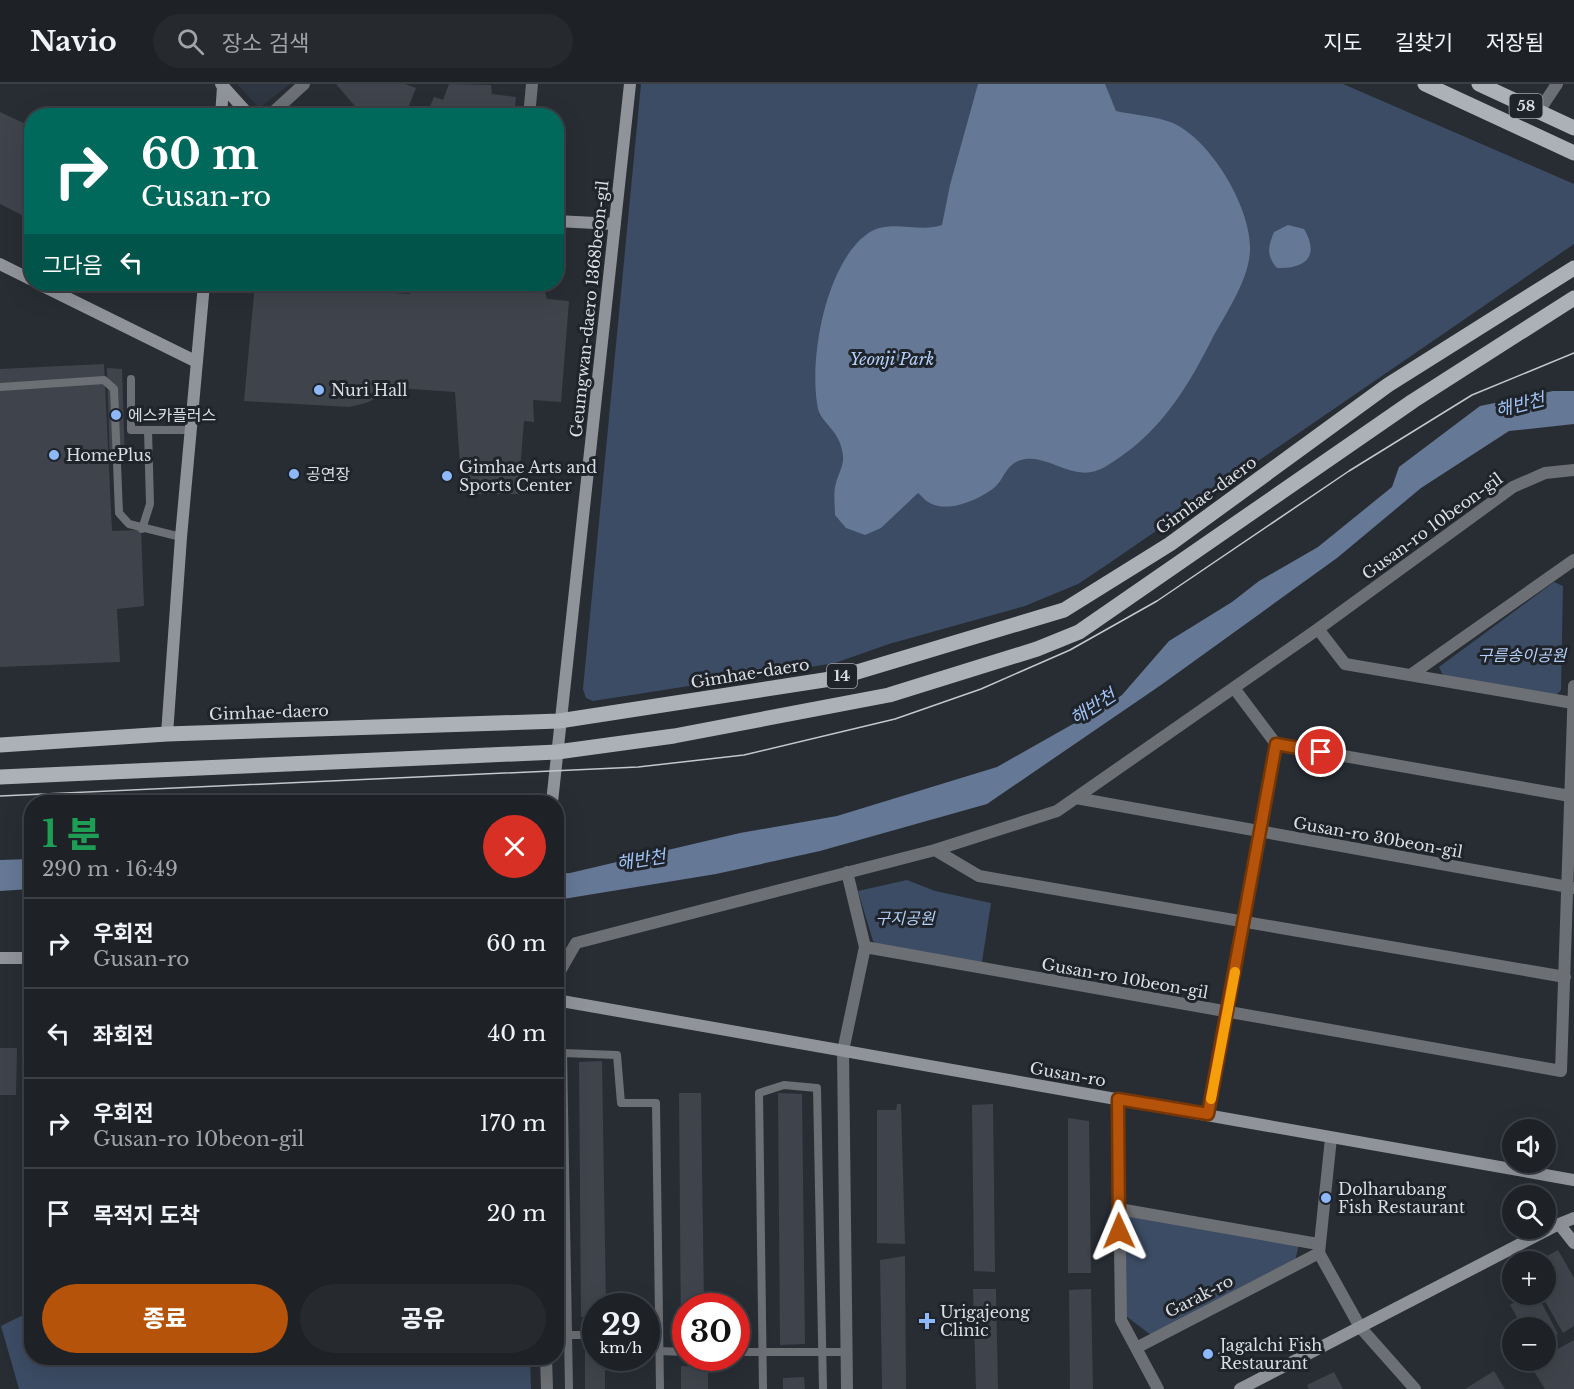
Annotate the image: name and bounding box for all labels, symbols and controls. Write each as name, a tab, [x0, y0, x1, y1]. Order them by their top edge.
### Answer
search box	[153, 14, 573, 68]
text: Navio	[30, 24, 117, 59]
icon: search	[174, 25, 207, 58]
text: 장소 검색	[222, 30, 309, 57]
text: 지도	[1323, 30, 1362, 56]
text: 길찾기	[1395, 30, 1453, 56]
text: 저장됨	[1486, 30, 1544, 56]
road number: 58	[1510, 94, 1543, 118]
text: 60 m	[141, 128, 259, 180]
icon: right	[42, 132, 120, 210]
street label: Geumgwan-daero 1368beon-gil	[566, 179, 612, 439]
text: Gusan-ro	[141, 180, 271, 213]
icon: left	[115, 246, 148, 279]
text: 그다음	[42, 252, 103, 279]
park label: Yeonji Park	[850, 349, 934, 369]
place label: Nuri Hall	[331, 380, 408, 400]
marker: Nuri Hall	[312, 383, 326, 397]
water label: 해반천	[1493, 388, 1549, 422]
place label: 에스카플러스	[128, 405, 216, 425]
marker: 에스카플러스	[109, 408, 123, 422]
place label: HomePlus	[66, 445, 151, 465]
marker: HomePlus	[47, 448, 61, 462]
street label: Gimhae-daero	[1152, 452, 1260, 538]
place label: Gimhae Arts and Sports Center	[459, 457, 597, 495]
place label: 공연장	[306, 464, 350, 484]
marker: 공연장	[287, 467, 301, 481]
street label: Gusan-ro 10beon-gil	[1358, 468, 1506, 584]
marker: Gimhae Arts and Sports Center	[440, 469, 454, 483]
park label: 구름송이공원	[1478, 645, 1567, 665]
street label: Gimhae-daero	[689, 654, 811, 692]
road number: 14	[827, 664, 857, 688]
water label: 해반천	[1066, 683, 1122, 730]
street label: Gimhae-daero	[209, 700, 329, 724]
pin	[1295, 726, 1346, 777]
icon: arrive	[1304, 735, 1337, 768]
text: 1 분	[42, 812, 100, 857]
street label: Gusan-ro 30beon-gil	[1292, 812, 1464, 862]
button: close	[483, 815, 546, 878]
water label: 해반천	[615, 845, 670, 875]
text: 290 m · 16:49	[42, 857, 178, 881]
park label: 구지공원	[876, 908, 936, 928]
text: 우회전	[93, 920, 154, 947]
icon: right	[42, 927, 75, 960]
text: 60 m	[486, 930, 546, 957]
text: Gusan-ro	[93, 947, 189, 971]
street label: Gusan-ro 10beon-gil	[1040, 953, 1210, 1003]
icon: left	[42, 1017, 75, 1050]
text: 40 m	[488, 1020, 546, 1047]
text: 좌회전	[93, 1022, 154, 1049]
street label: Gusan-ro	[1028, 1057, 1108, 1091]
text: 우회전	[93, 1100, 154, 1127]
icon: right	[42, 1107, 75, 1140]
text: 170 m	[480, 1110, 546, 1137]
map controls	[1502, 1119, 1556, 1371]
button: sound	[1502, 1119, 1556, 1173]
text: Gusan-ro 10beon-gil	[93, 1127, 304, 1151]
place label: Dolharubang Fish Restaurant	[1338, 1179, 1465, 1217]
button: search	[1502, 1185, 1556, 1239]
marker: Dolharubang Fish Restaurant	[1319, 1191, 1333, 1205]
icon: arrive	[42, 1197, 75, 1230]
position arrow	[1087, 1199, 1151, 1263]
text: 20 m	[487, 1200, 546, 1227]
text: 목적지 도착	[93, 1202, 200, 1229]
button: +	[1502, 1251, 1556, 1305]
street label: Garak-ro	[1162, 1270, 1236, 1322]
button: 종료	[42, 1284, 288, 1353]
button: 공유	[300, 1284, 546, 1353]
speed limit sign: 30	[672, 1293, 750, 1371]
place label: Urigajeong Clinic	[940, 1302, 1030, 1340]
text: 29	[601, 1306, 641, 1343]
marker: Urigajeong Clinic	[918, 1312, 936, 1330]
button: −	[1502, 1317, 1556, 1371]
place label: Jagalchi Fish Restaurant	[1218, 1335, 1322, 1373]
text: km/h	[600, 1338, 642, 1357]
marker: Jagalchi Fish Restaurant	[1201, 1347, 1215, 1361]

